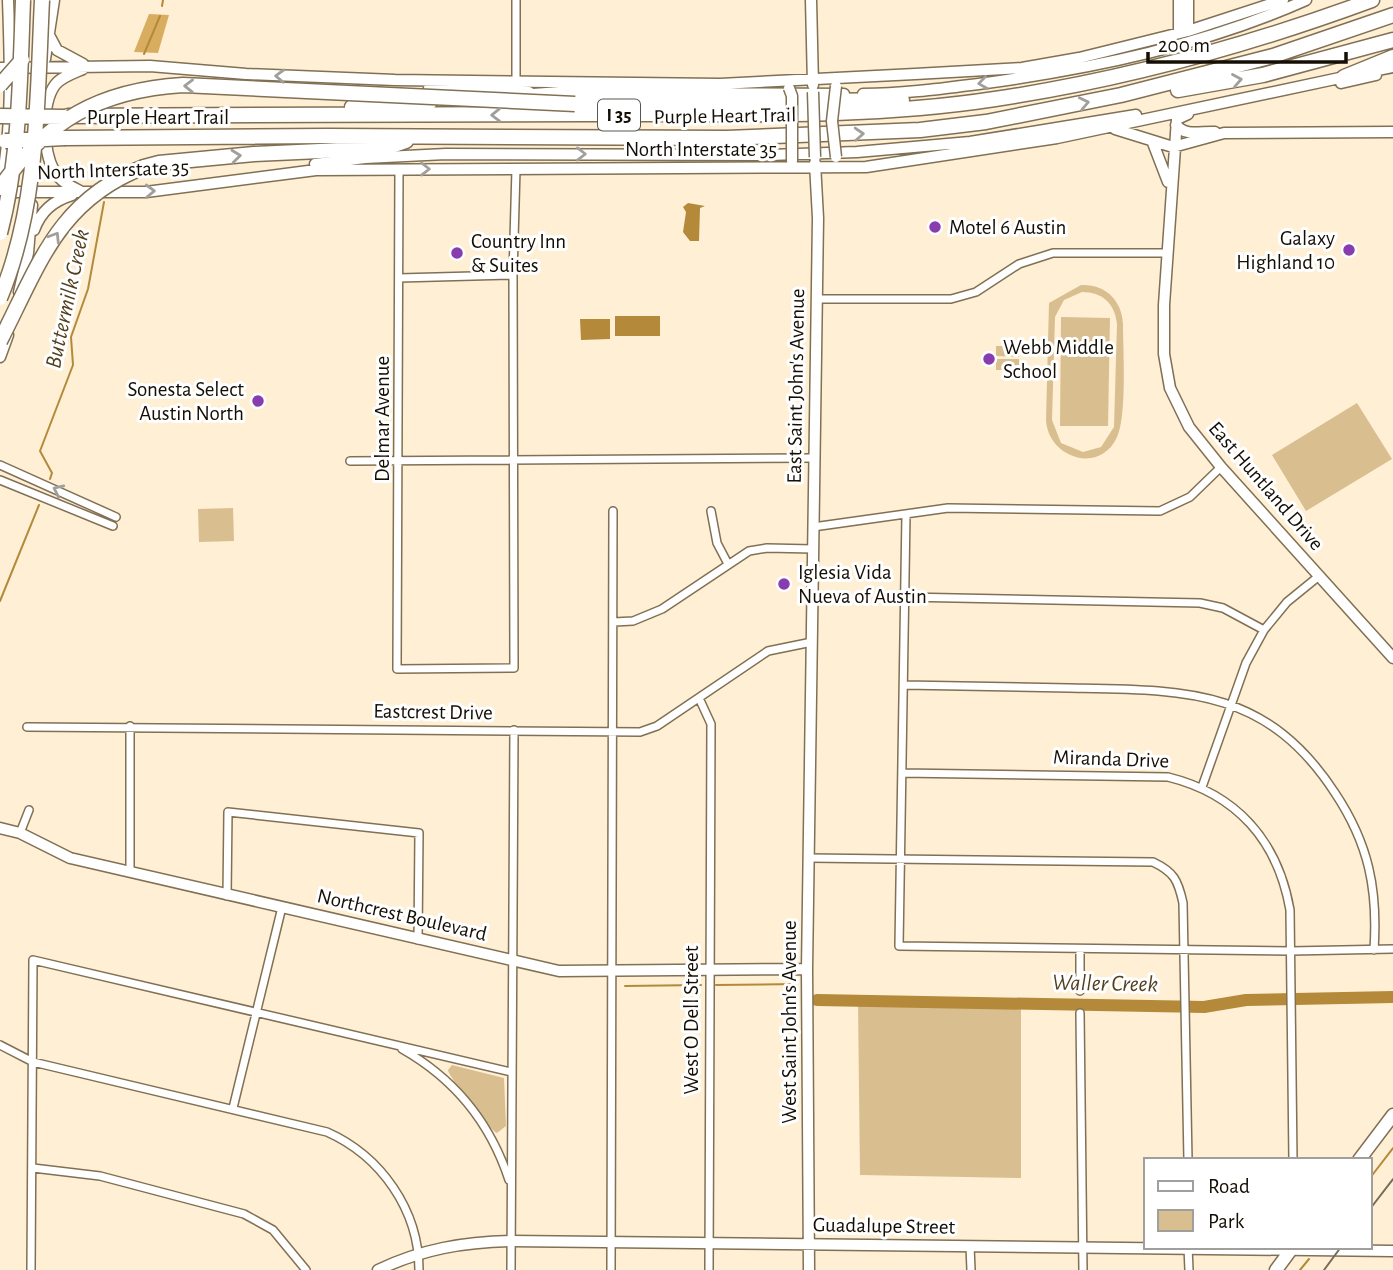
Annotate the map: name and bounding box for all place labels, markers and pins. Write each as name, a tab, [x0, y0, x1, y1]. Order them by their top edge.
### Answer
place label: Motel 6 Austin	[949, 217, 1066, 238]
marker: Motel 6 Austin	[927, 219, 943, 235]
place label: Galaxy Highland 10	[1236, 228, 1335, 273]
place label: Country Inn & Suites	[471, 231, 566, 276]
marker: Galaxy Highland 10	[1341, 242, 1357, 258]
marker: Country Inn & Suites	[449, 245, 465, 261]
place label: Webb Middle School	[1003, 337, 1114, 382]
marker: Webb Middle School	[981, 351, 997, 367]
place label: Sonesta Select Austin North	[127, 379, 244, 424]
marker: Sonesta Select Austin North	[250, 393, 266, 409]
place label: Iglesia Vida Nueva of Austin	[798, 562, 927, 607]
marker: Iglesia Vida Nueva of Austin	[776, 576, 792, 592]

